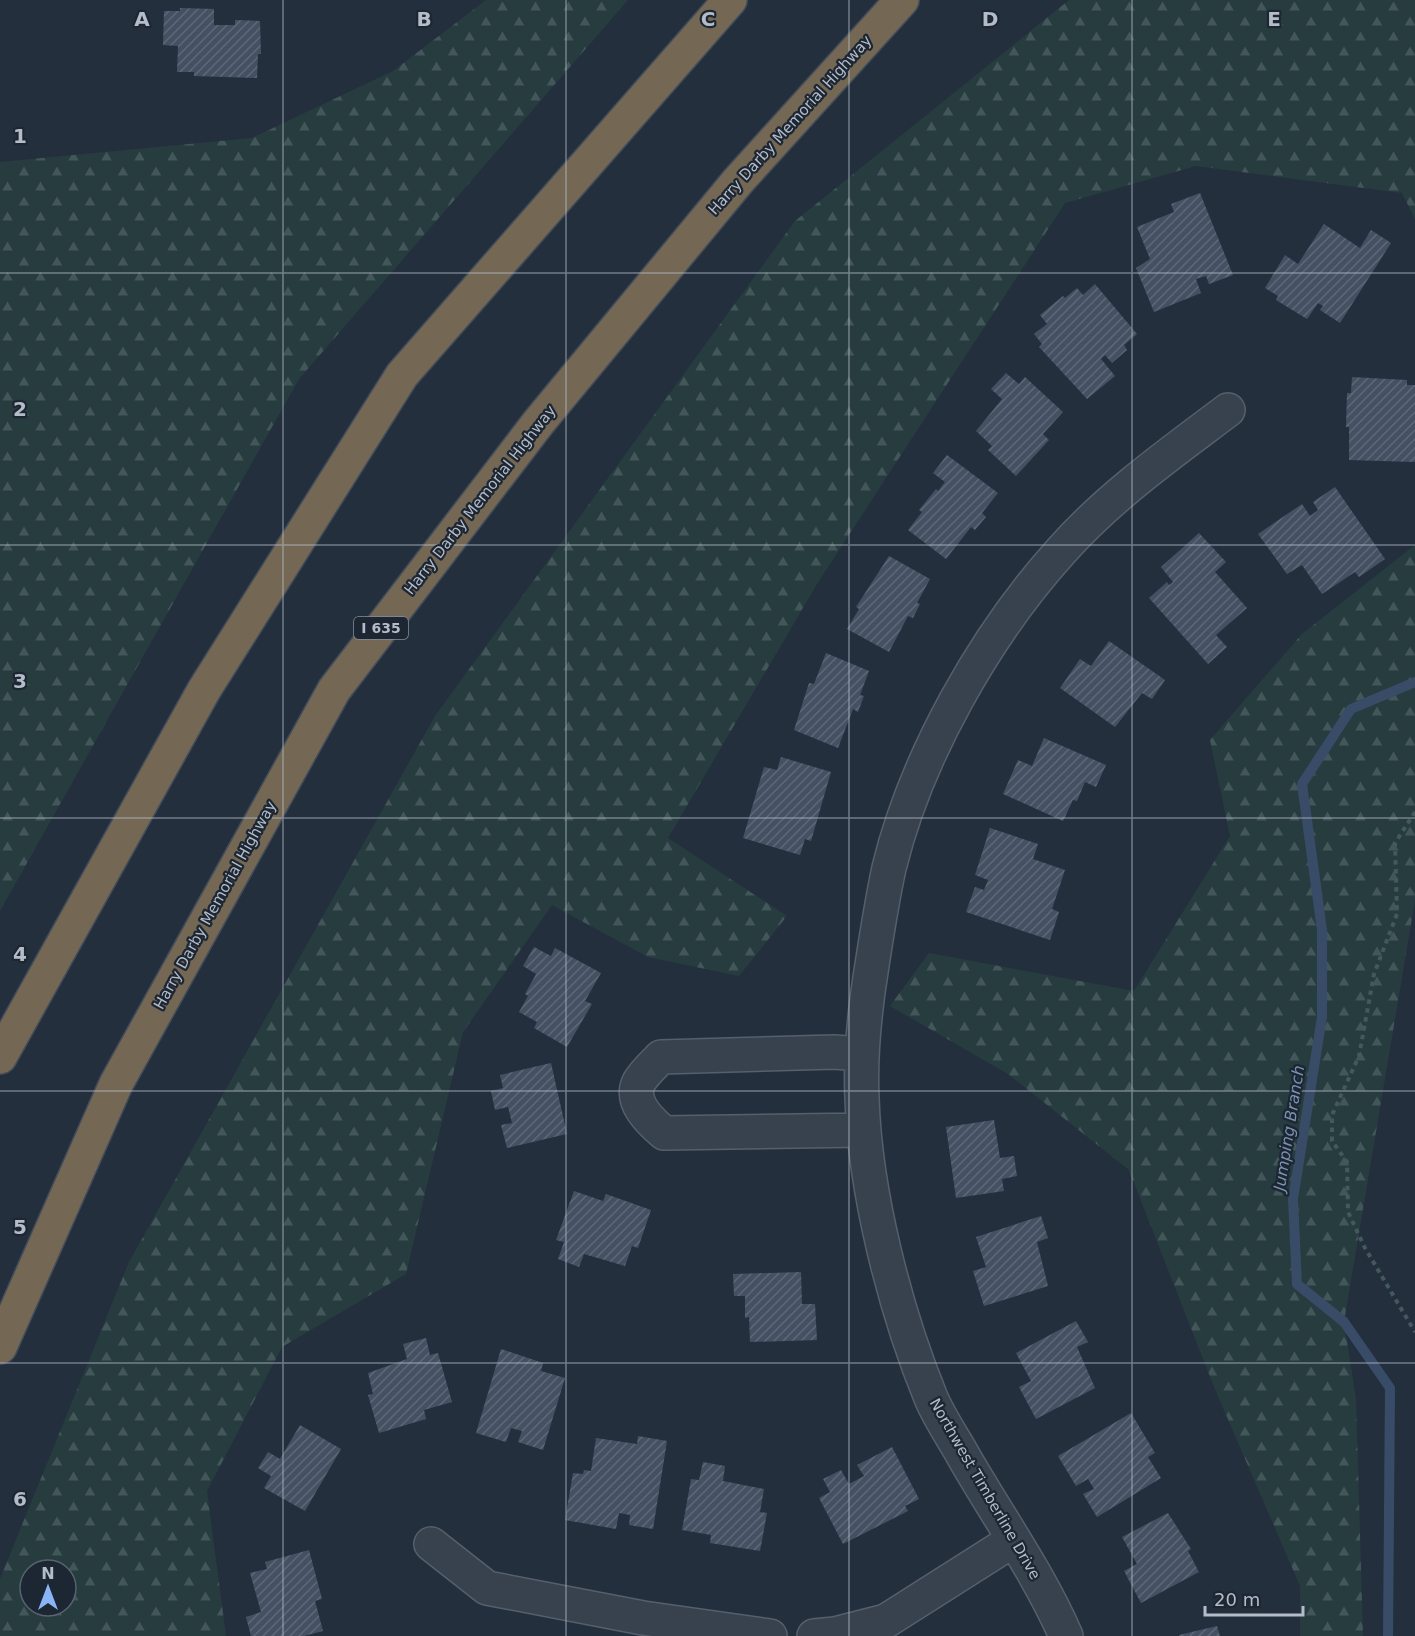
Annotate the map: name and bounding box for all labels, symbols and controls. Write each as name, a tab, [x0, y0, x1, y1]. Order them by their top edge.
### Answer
text: A	[134, 7, 150, 31]
text: B	[416, 7, 432, 31]
text: C	[701, 7, 715, 31]
text: D	[982, 7, 998, 31]
text: E	[1267, 7, 1281, 31]
street label: Harry Darby Memorial Highway	[705, 31, 876, 219]
text: 1	[13, 124, 27, 148]
text: 2	[13, 397, 27, 421]
street label: Harry Darby Memorial Highway	[400, 402, 560, 598]
road number: I 635	[354, 617, 408, 639]
text: 3	[13, 669, 27, 693]
street label: Harry Darby Memorial Highway	[150, 798, 280, 1012]
text: 4	[13, 942, 27, 966]
water label: Jumping Branch	[1269, 1064, 1308, 1195]
text: 5	[13, 1215, 27, 1239]
street label: Northwest Timberline Drive	[926, 1395, 1044, 1583]
text: 6	[13, 1487, 27, 1511]
north arrow	[18, 1558, 78, 1618]
text: N	[41, 1564, 55, 1583]
scale bar	[1205, 1579, 1302, 1617]
text: 20 m	[1214, 1589, 1260, 1610]

